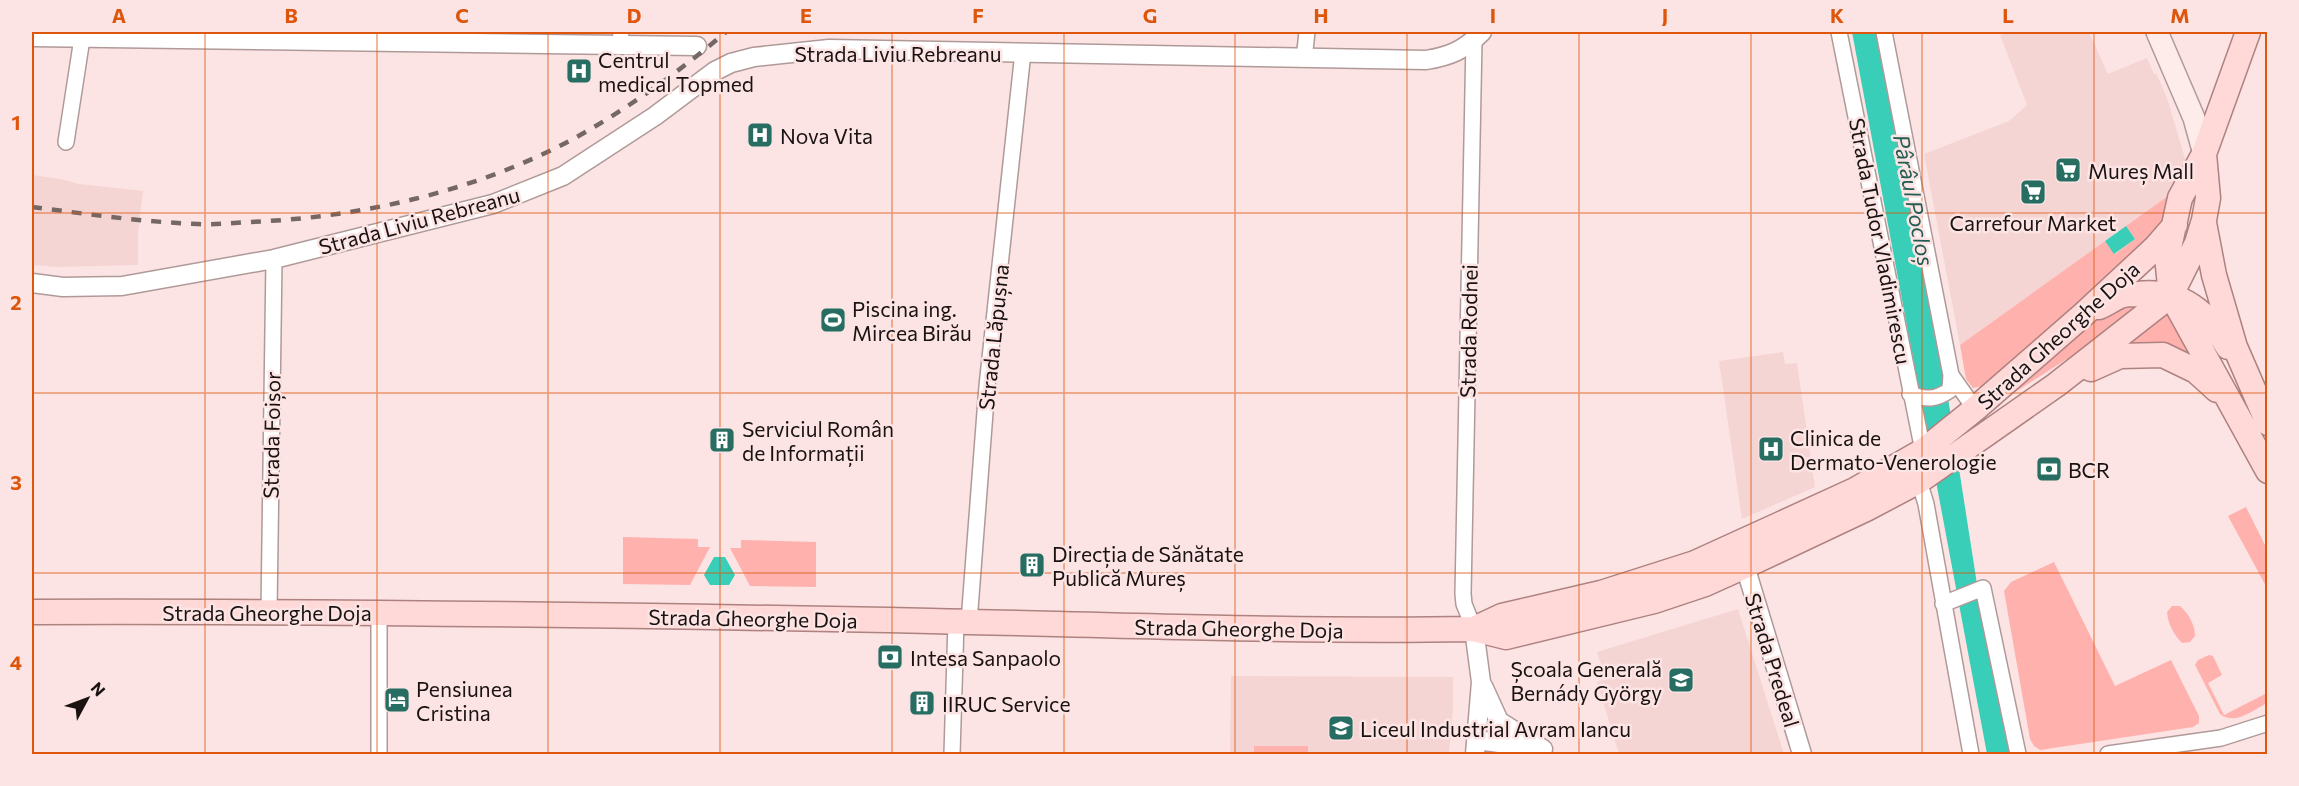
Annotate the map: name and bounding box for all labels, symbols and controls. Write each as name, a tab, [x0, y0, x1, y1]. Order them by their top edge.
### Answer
text: A	[112, 3, 126, 27]
text: B	[284, 3, 298, 27]
text: C	[455, 3, 469, 27]
text: D	[627, 3, 641, 27]
text: E	[800, 3, 812, 27]
text: F	[972, 3, 984, 27]
text: G	[1143, 3, 1157, 27]
text: H	[1314, 3, 1329, 27]
text: I	[1490, 3, 1496, 27]
text: J	[1662, 3, 1668, 27]
text: K	[1830, 3, 1844, 27]
text: L	[2002, 3, 2014, 27]
text: M	[2170, 3, 2190, 27]
street label: Strada Liviu Rebreanu	[794, 41, 1002, 66]
place label: Centrul medical Topmed	[598, 47, 754, 96]
hospital icon: Centrul medical Topmed	[564, 56, 594, 86]
text: 1	[11, 110, 21, 134]
street label: Strada Tudor Vladimirescu	[1845, 116, 1917, 366]
hospital icon: Nova Vita	[745, 120, 775, 150]
place label: Nova Vita	[780, 123, 873, 148]
water label: Pârâul Pocloș	[1887, 132, 1940, 268]
supermarket icon: Mureș Mall	[2053, 155, 2083, 185]
place label: Mureș Mall	[2088, 158, 2194, 185]
supermarket icon: Carrefour Market	[2018, 177, 2048, 207]
street label: Strada Liviu Rebreanu	[316, 181, 522, 259]
place label: Carrefour Market	[1950, 210, 2116, 235]
street label: Strada Gheorghe Doja	[1972, 256, 2144, 414]
street label: Strada Lăpușna	[973, 263, 1015, 411]
street label: Strada Rodnei	[1454, 264, 1482, 398]
text: 2	[10, 290, 22, 314]
place label: Piscina ing. Mircea Birău	[852, 296, 972, 345]
sports icon: Piscina ing. Mircea Birău	[818, 305, 848, 335]
street label: Strada Foișor	[257, 371, 287, 499]
place label: Serviciul Român de Informații	[742, 416, 894, 467]
building icon: Serviciul Român de Informații	[707, 425, 737, 455]
place label: Clinica de Dermato-Venerologie	[1790, 425, 1996, 474]
hospital icon: Clinica de Dermato-Venerologie	[1756, 434, 1786, 464]
bank icon: BCR	[2034, 454, 2064, 484]
place label: BCR	[2068, 457, 2110, 482]
text: 3	[10, 470, 22, 494]
place label: Direcția de Sănătate Publică Mureș	[1052, 541, 1244, 592]
building icon: Direcția de Sănătate Publică Mureș	[1017, 550, 1047, 580]
street label: Strada Predeal	[1741, 590, 1805, 730]
street label: Strada Gheorghe Doja	[162, 600, 372, 625]
street label: Strada Gheorghe Doja	[648, 604, 858, 632]
street label: Strada Gheorghe Doja	[1134, 614, 1344, 642]
bank icon: Intesa Sanpaolo	[875, 642, 905, 672]
place label: Intesa Sanpaolo	[910, 645, 1061, 670]
text: 4	[10, 650, 22, 674]
place label: Școala Generală Bernády György	[1510, 656, 1662, 705]
school or university icon: Școala Generală Bernády György	[1666, 665, 1696, 695]
north arrow	[57, 669, 117, 729]
place label: Pensiunea Cristina	[416, 676, 513, 725]
text: N	[88, 678, 110, 700]
hotel icon: Pensiunea Cristina	[382, 685, 412, 715]
building icon: IIRUC Service	[907, 688, 937, 718]
place label: IIRUC Service	[942, 691, 1071, 716]
school or university icon: Liceul Industrial Avram Iancu	[1326, 713, 1356, 743]
place label: Liceul Industrial Avram Iancu	[1360, 716, 1631, 741]

